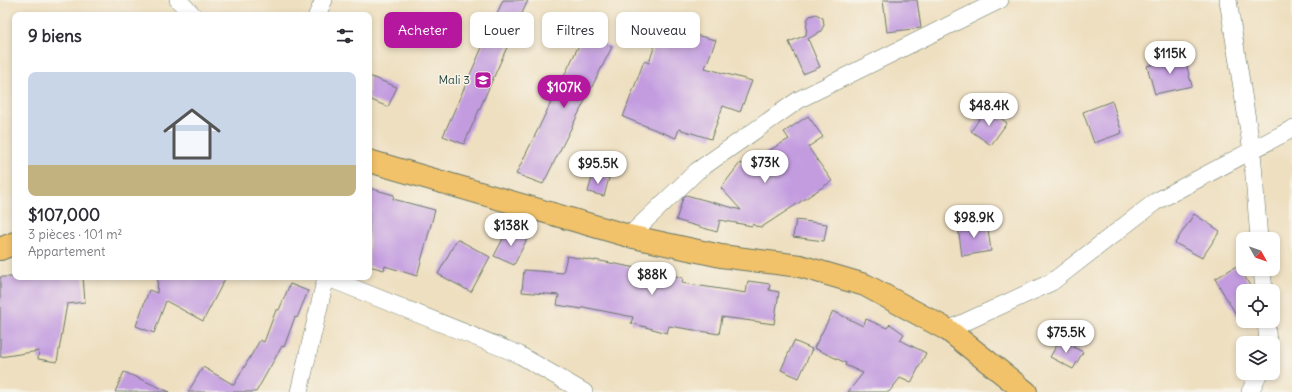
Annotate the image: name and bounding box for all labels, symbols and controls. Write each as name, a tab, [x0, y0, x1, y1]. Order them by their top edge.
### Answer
chip: Acheter	[384, 12, 462, 48]
chip: Louer	[470, 12, 534, 48]
chip: Filtres	[542, 12, 608, 48]
chip: Nouveau	[616, 12, 700, 48]
text: 9 biens	[28, 25, 82, 47]
icon: filters	[334, 25, 356, 47]
pin: $115K	[1142, 41, 1198, 75]
text: $115K	[1154, 45, 1186, 62]
school or university icon: Mali 3	[473, 70, 493, 90]
place label: Mali 3	[438, 72, 470, 87]
pin: $107K	[536, 75, 592, 109]
text: $107K	[547, 79, 581, 96]
pin: $48.4K	[956, 93, 1022, 127]
text: $48.4K	[969, 97, 1009, 114]
icon: home	[156, 98, 228, 170]
pin: $73K	[741, 150, 789, 184]
pin: $95.5K	[565, 151, 631, 185]
text: $73K	[751, 154, 780, 171]
text: $95.5K	[578, 155, 618, 172]
text: $107,000	[28, 204, 100, 226]
pin: $98.9K	[941, 205, 1007, 239]
text: $98.9K	[954, 209, 994, 226]
pin: $138K	[483, 213, 539, 247]
text: $138K	[493, 217, 529, 234]
text: 3 pièces · 101 m²	[28, 226, 122, 243]
north arrow	[1236, 232, 1280, 276]
map controls	[1236, 232, 1280, 380]
text: Appartement	[28, 243, 105, 260]
pin: $88K	[628, 262, 676, 296]
text: $88K	[637, 266, 667, 283]
button: locate	[1236, 284, 1280, 328]
pin: $75.5K	[1033, 320, 1099, 354]
text: $75.5K	[1046, 324, 1086, 341]
button: layers	[1236, 336, 1280, 380]

